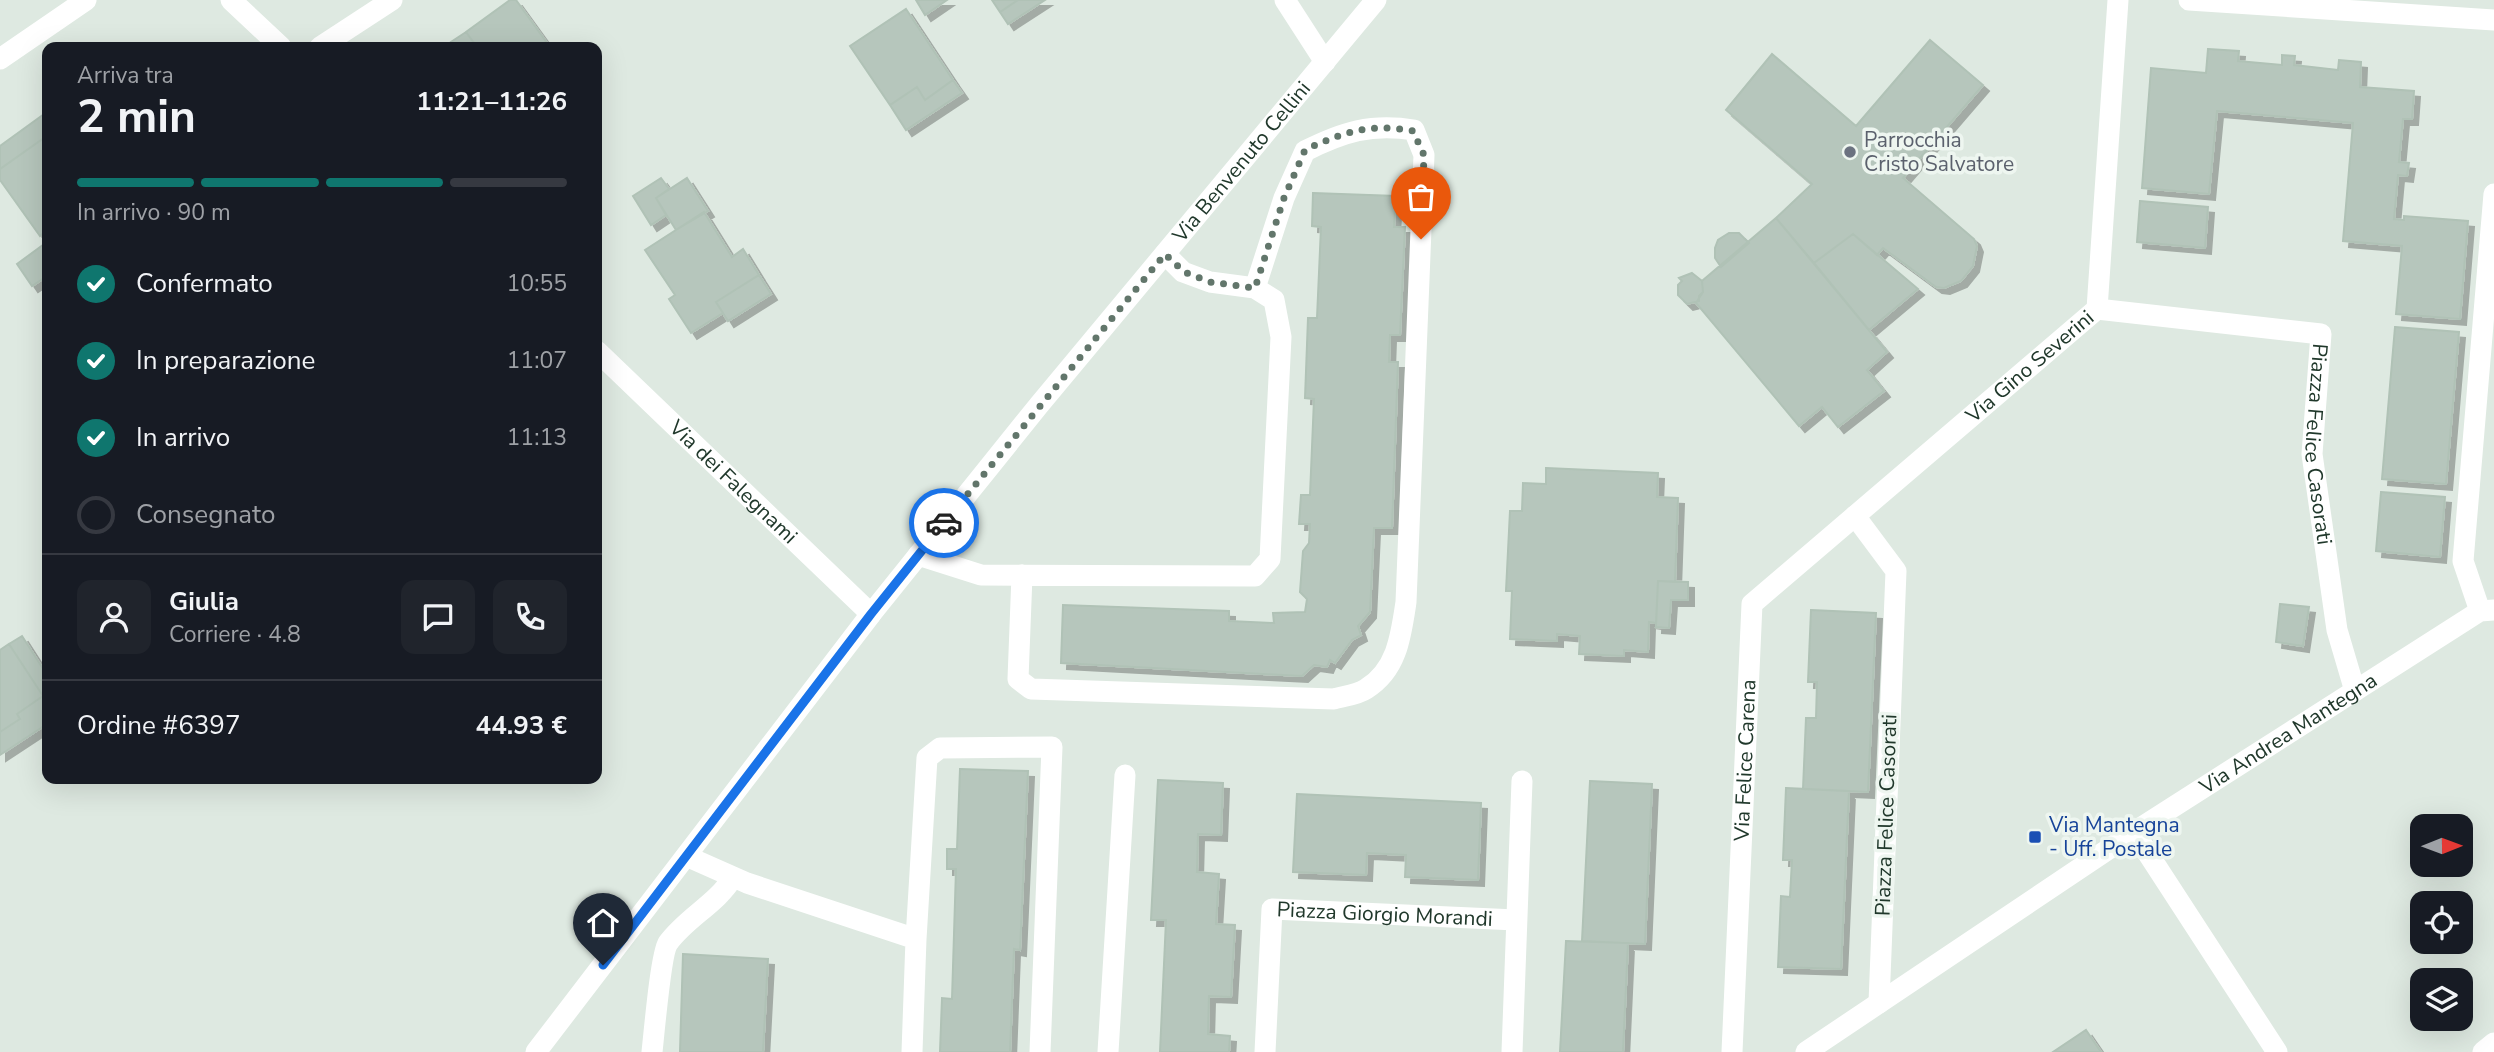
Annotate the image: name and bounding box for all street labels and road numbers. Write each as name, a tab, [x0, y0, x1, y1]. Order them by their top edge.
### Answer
street label: Via Benvenuto Cellini	[1165, 75, 1317, 249]
street label: Via Gino Severini	[1959, 304, 2100, 430]
street label: Piazza Felice Casorati	[2298, 342, 2339, 546]
street label: Via dei Falegnami	[663, 413, 803, 550]
street label: Via Andrea Mantegna	[2193, 666, 2382, 801]
street label: Via Felice Carena	[1727, 679, 1763, 843]
street label: Piazza Felice Casorati	[1868, 714, 1904, 916]
street label: Piazza Giorgio Morandi	[1276, 895, 1493, 933]

